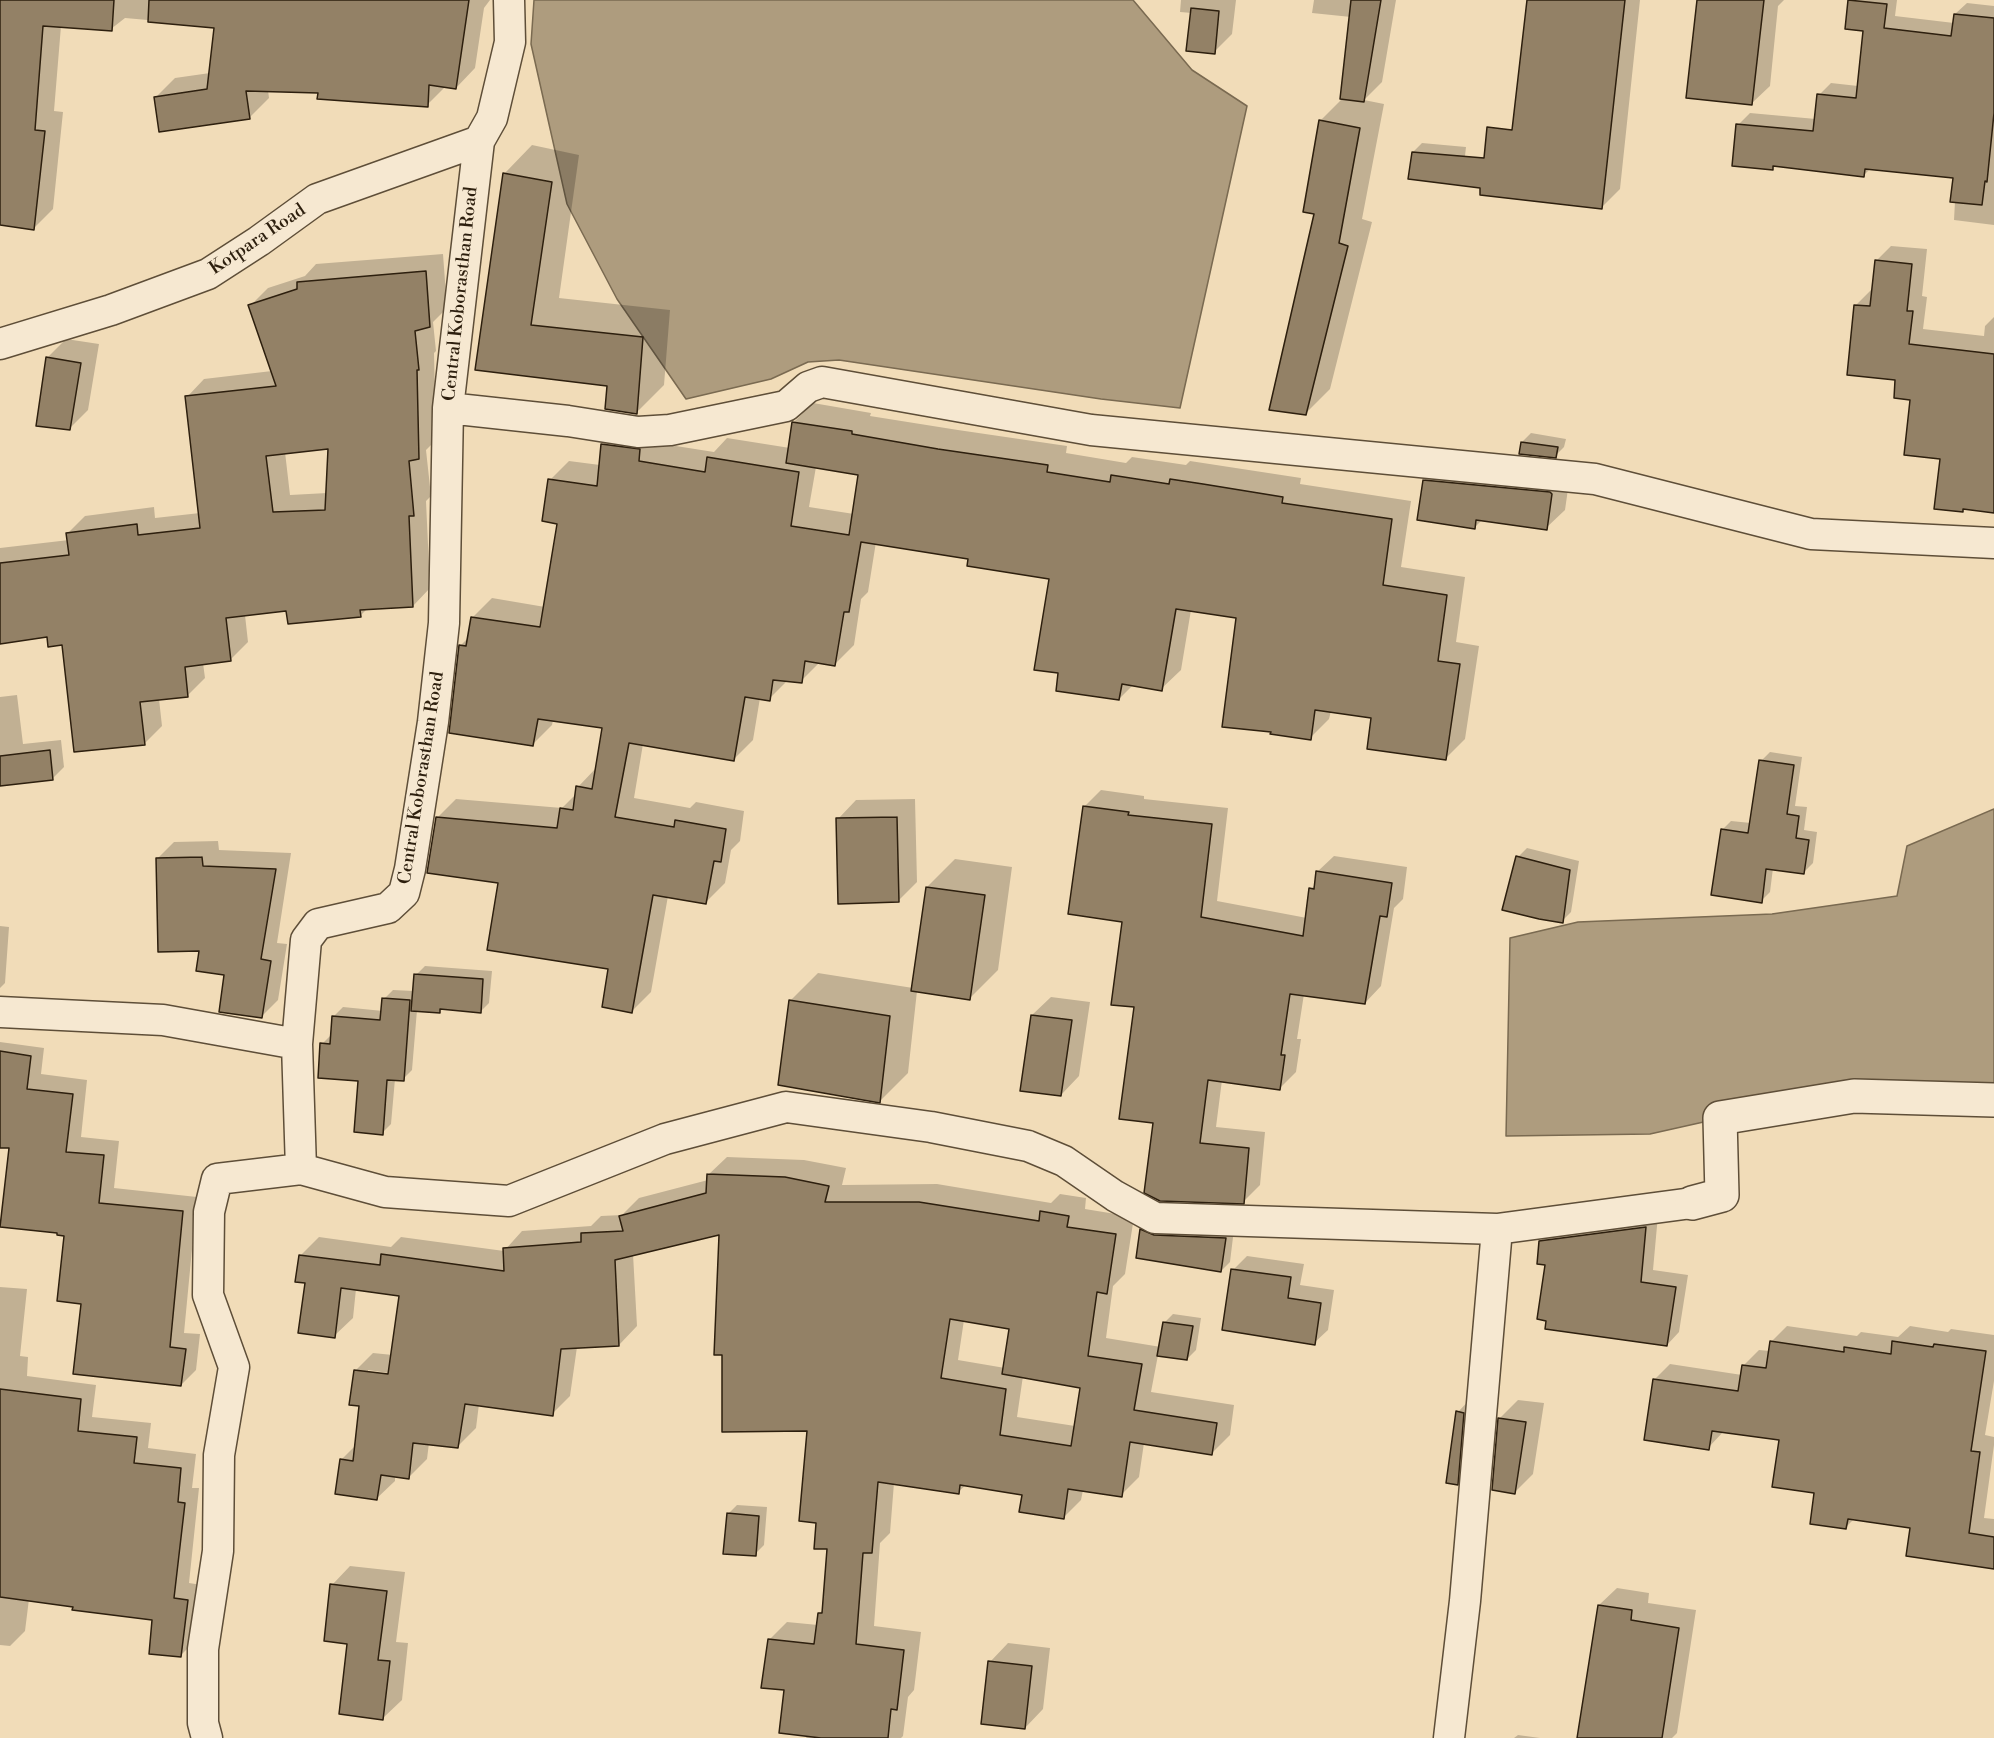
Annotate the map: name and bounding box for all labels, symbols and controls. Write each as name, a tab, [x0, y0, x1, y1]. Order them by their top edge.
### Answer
street label: Central Koborasthan Road	[439, 186, 483, 402]
street label: Kotpara Road	[206, 200, 310, 280]
street label: Central Koborasthan Road	[394, 670, 450, 886]

